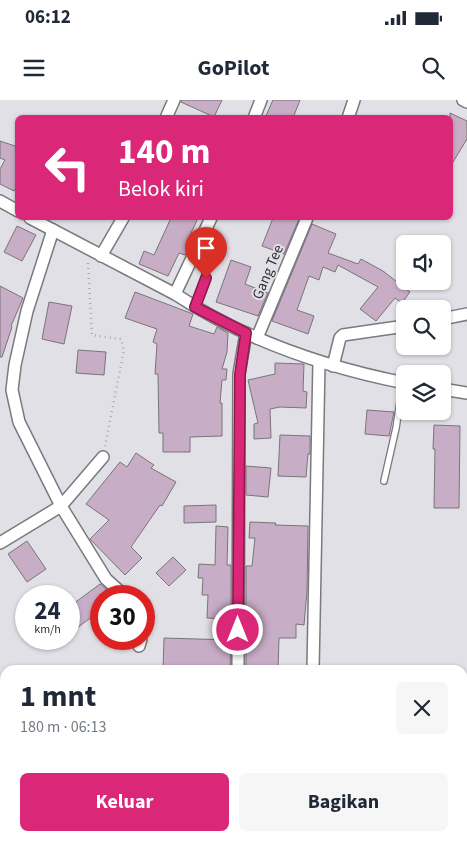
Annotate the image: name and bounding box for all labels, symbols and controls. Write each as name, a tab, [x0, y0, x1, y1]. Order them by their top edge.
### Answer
text: 06:12	[25, 4, 71, 31]
text: GoPilot	[198, 52, 269, 84]
icon: menu	[20, 54, 48, 82]
icon: search	[419, 54, 447, 82]
text: 140 m	[118, 127, 210, 177]
icon: left	[35, 135, 100, 200]
text: Belok kiri	[118, 173, 204, 205]
pin	[185, 227, 227, 278]
icon: arrive	[192, 234, 220, 262]
map controls	[396, 235, 451, 420]
button: sound	[396, 235, 451, 290]
street label: Gang Tee	[247, 241, 289, 303]
button: search	[396, 300, 451, 355]
button: layers	[396, 365, 451, 420]
speed limit sign: 30	[90, 585, 155, 650]
text: 24	[34, 593, 61, 629]
position arrow	[211, 603, 263, 655]
text: km/h	[34, 621, 61, 638]
text: 1 mnt	[20, 675, 96, 718]
button: close	[396, 682, 448, 734]
text: 180 m · 06:13	[20, 716, 107, 738]
button: Keluar	[20, 773, 229, 831]
button: Bagikan	[239, 773, 448, 831]

